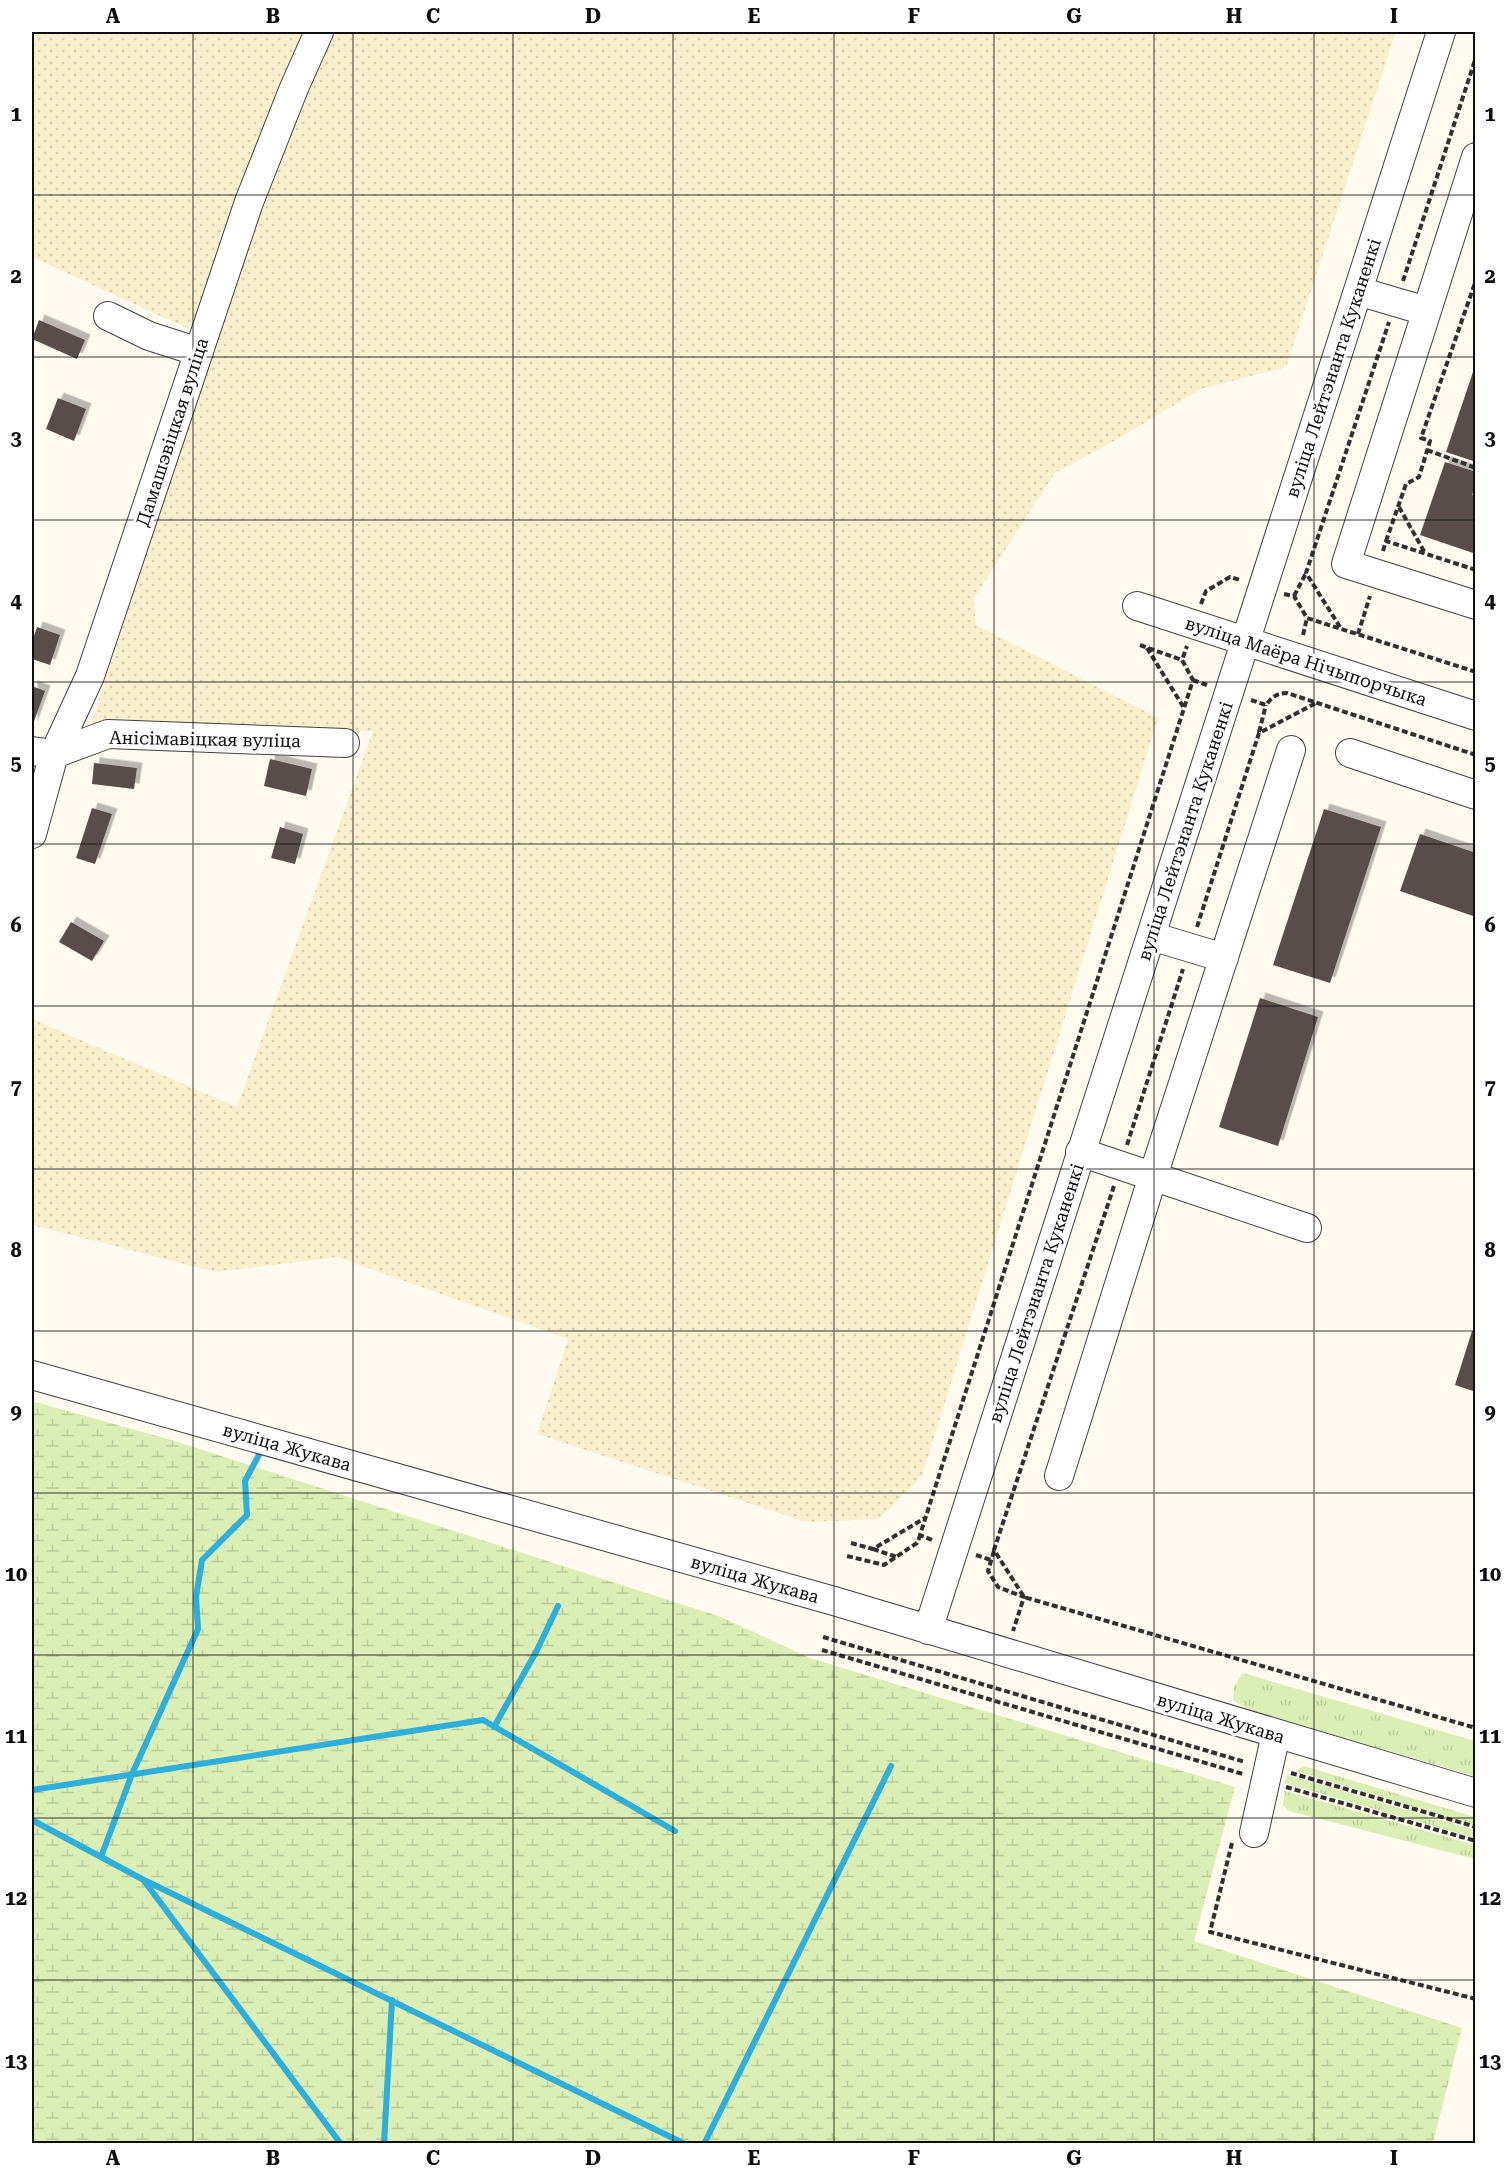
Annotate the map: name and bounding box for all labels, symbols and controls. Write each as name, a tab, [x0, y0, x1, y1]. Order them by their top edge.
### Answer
text: A	[106, 4, 121, 28]
text: B	[266, 4, 280, 28]
text: C	[426, 4, 440, 28]
text: D	[585, 4, 601, 28]
text: E	[748, 4, 761, 28]
text: F	[908, 4, 920, 28]
text: G	[1066, 4, 1082, 28]
text: H	[1226, 4, 1242, 28]
text: I	[1390, 4, 1398, 28]
text: 1	[10, 102, 22, 126]
text: 1	[1484, 102, 1496, 126]
street label: вуліца Лейтэнанта Куканенкі	[1281, 236, 1385, 500]
text: 2	[10, 264, 22, 288]
text: 2	[1484, 264, 1496, 288]
street label: Дамашэвіцкая вуліца	[132, 335, 213, 529]
text: 3	[10, 426, 22, 450]
text: 3	[1484, 426, 1496, 450]
text: 4	[10, 589, 22, 613]
text: 4	[1484, 589, 1496, 613]
street label: вуліца Маёра Нічыпорчыка	[1183, 612, 1430, 710]
street label: вуліца Лейтэнанта Куканенкі	[1133, 699, 1237, 963]
street label: Анісімавіцкая вуліца	[109, 727, 301, 751]
text: 5	[10, 751, 22, 775]
text: 5	[1484, 751, 1496, 775]
text: 6	[10, 913, 22, 937]
text: 6	[1484, 913, 1496, 937]
text: 7	[10, 1075, 22, 1099]
text: 7	[1484, 1075, 1496, 1099]
street label: вуліца Лейтэнанта Куканенкі	[984, 1161, 1088, 1425]
text: 8	[10, 1238, 22, 1262]
text: 8	[1484, 1238, 1496, 1262]
text: 9	[10, 1400, 22, 1424]
text: 9	[1484, 1400, 1496, 1424]
street label: вуліца Жукава	[220, 1419, 354, 1475]
street label: вуліца Жукава	[688, 1551, 822, 1607]
text: 10	[5, 1562, 27, 1586]
text: 10	[1479, 1562, 1501, 1586]
street label: вуліца Жукава	[1155, 1689, 1288, 1747]
text: 11	[5, 1724, 27, 1748]
text: 11	[1479, 1724, 1501, 1748]
text: 12	[5, 1886, 27, 1910]
text: 12	[1479, 1886, 1501, 1910]
text: 13	[5, 2049, 27, 2073]
text: 13	[1479, 2049, 1501, 2073]
text: A	[106, 2146, 121, 2170]
text: B	[266, 2146, 280, 2170]
text: C	[426, 2146, 440, 2170]
text: D	[585, 2146, 601, 2170]
text: E	[748, 2146, 761, 2170]
text: F	[908, 2146, 920, 2170]
text: G	[1066, 2146, 1082, 2170]
text: H	[1226, 2146, 1242, 2170]
text: I	[1390, 2146, 1398, 2170]

